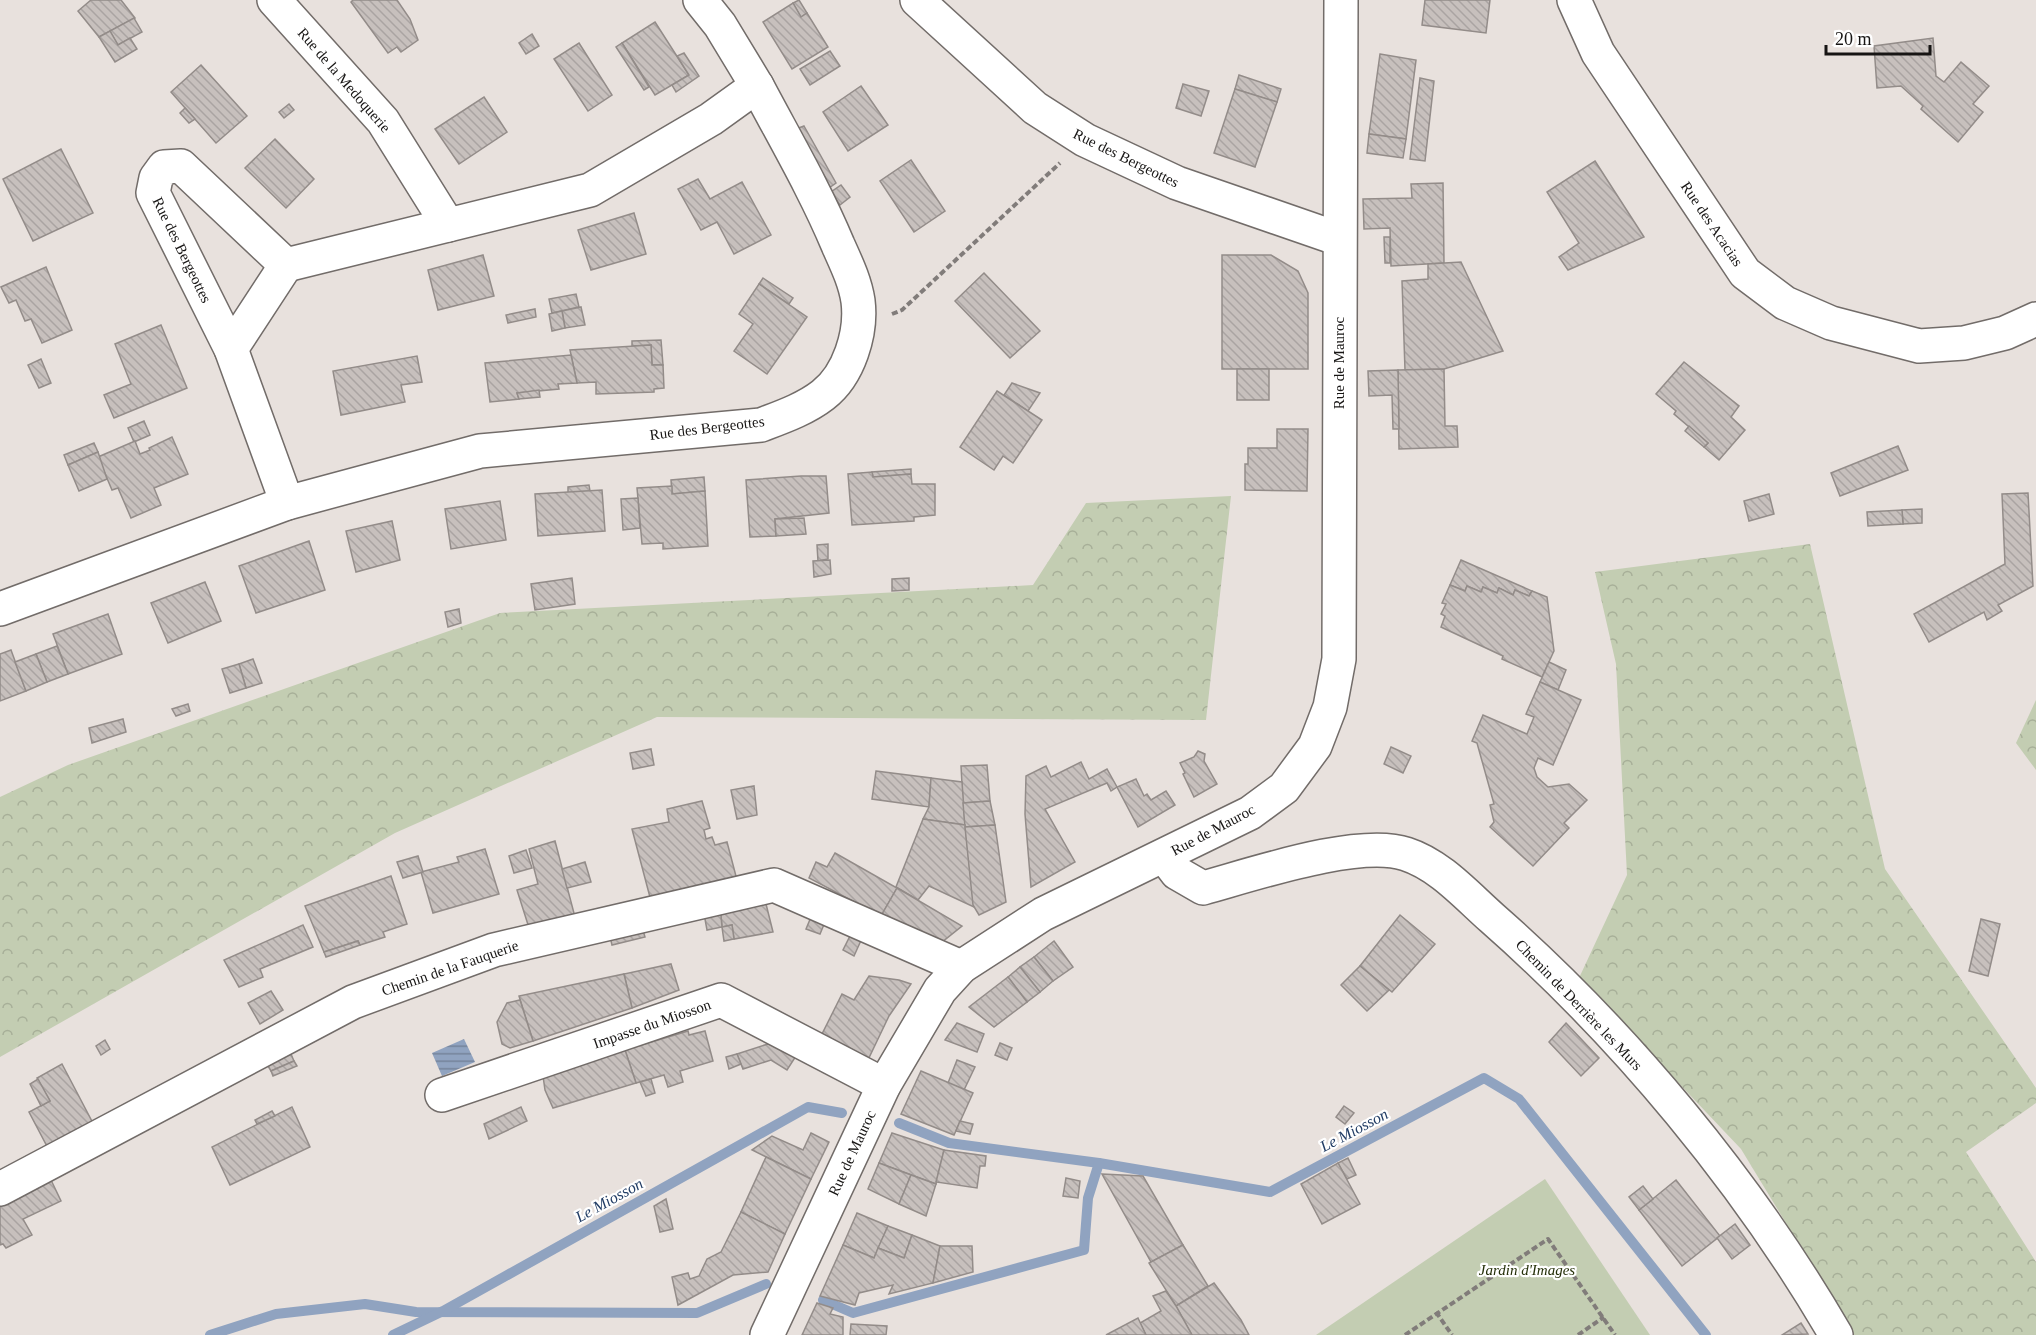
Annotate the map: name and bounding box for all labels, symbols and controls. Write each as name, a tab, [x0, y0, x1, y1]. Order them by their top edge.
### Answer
scale bar	[1826, 18, 1930, 56]
street label: Rue de la Medoquerie	[294, 25, 394, 136]
text: 20 m	[1835, 29, 1872, 49]
street label: Rue des Bergeottes	[1071, 125, 1182, 191]
street label: Rue des Acacias	[1678, 179, 1746, 269]
street label: Rue des Bergeottes	[149, 195, 215, 306]
street label: Rue de Mauroc	[1331, 316, 1347, 409]
street label: Rue des Bergeottes	[649, 413, 765, 443]
street label: Rue de Mauroc	[1168, 801, 1258, 859]
street label: Chemin de la Fauquerie	[379, 937, 521, 999]
street label: Chemin de Derrière les Murs	[1512, 937, 1646, 1074]
street label: Impasse du Miosson	[591, 996, 713, 1052]
water label: Le Miosson	[1316, 1105, 1391, 1155]
street label: Rue de Mauroc	[825, 1107, 879, 1198]
water label: Le Miosson	[572, 1175, 646, 1226]
park label: Jardin d'Images	[1479, 1262, 1575, 1278]

